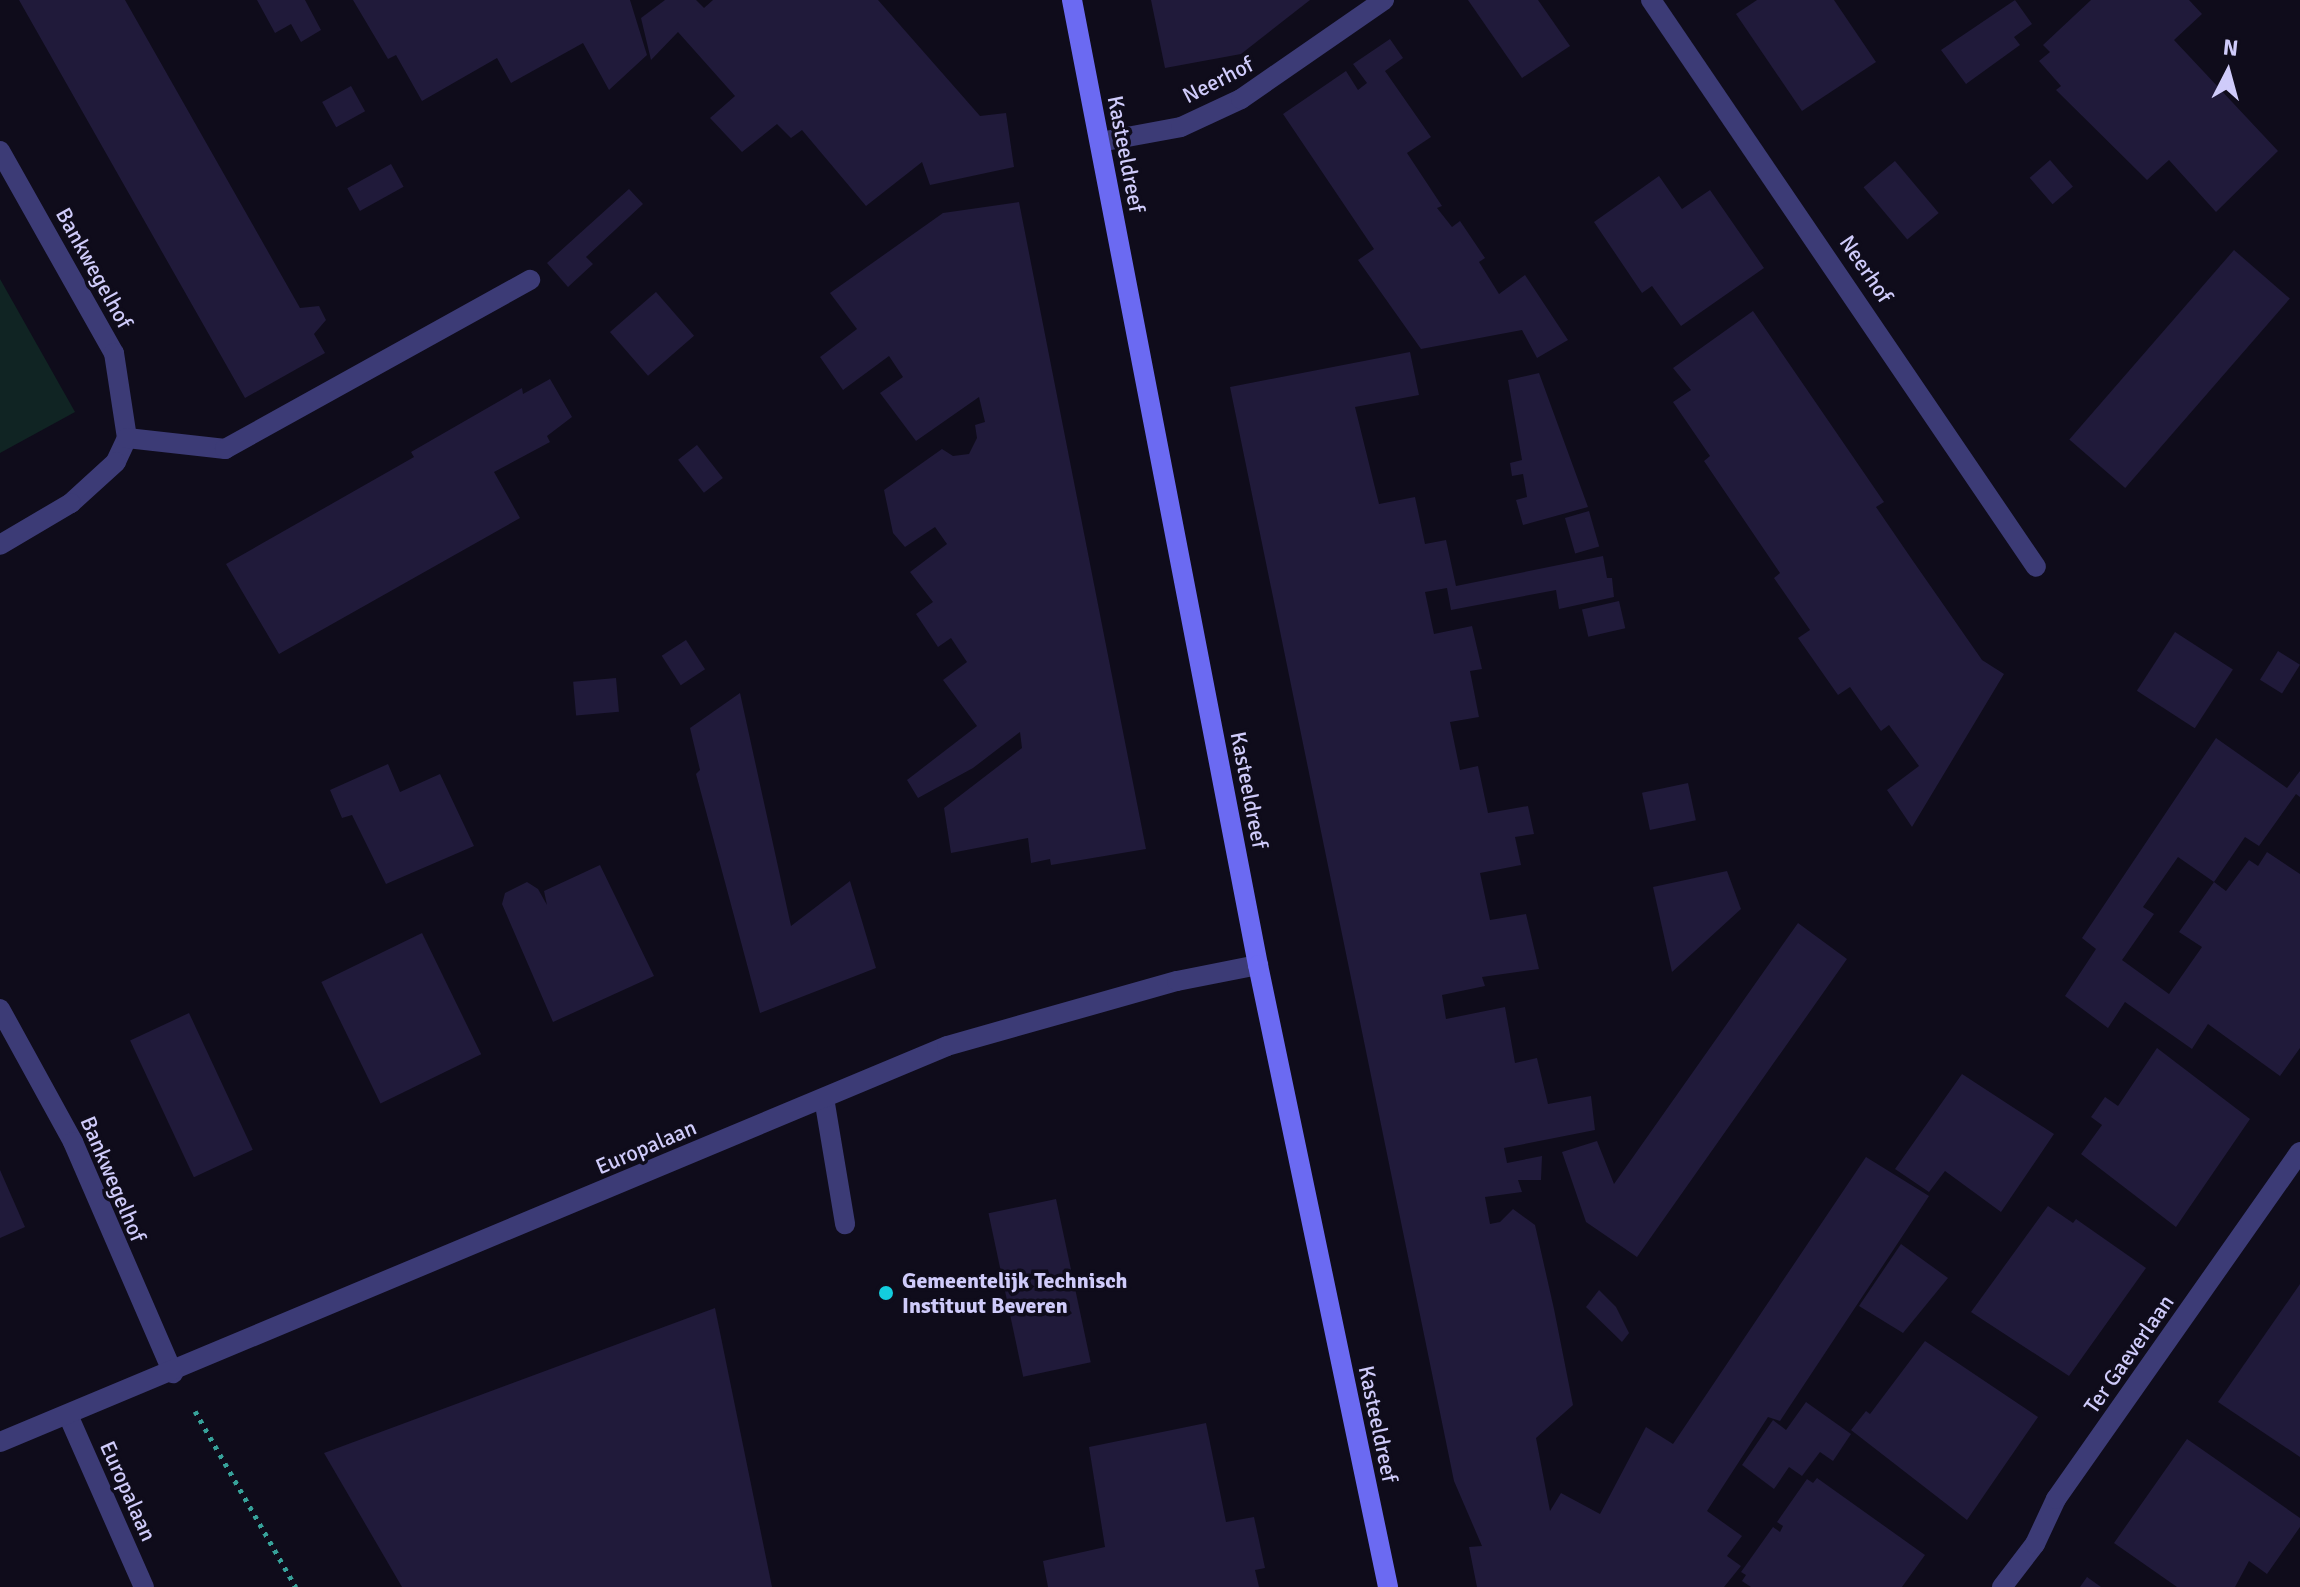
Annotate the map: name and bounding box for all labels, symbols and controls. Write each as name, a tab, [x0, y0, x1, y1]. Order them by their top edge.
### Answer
north arrow	[2188, 32, 2268, 112]
text: N	[2222, 33, 2240, 62]
street label: Neerhof	[1178, 51, 1258, 109]
street label: Kasteeldreef	[1102, 93, 1150, 215]
street label: Bankwegelhof	[50, 203, 138, 333]
street label: Neerhof	[1834, 230, 1898, 308]
street label: Kasteeldreef	[1225, 729, 1273, 851]
street label: Bankwegelhof	[75, 1112, 151, 1246]
street label: Europalaan	[592, 1114, 700, 1180]
place label: Gemeentelijk Technisch Instituut Beveren	[902, 1267, 1128, 1318]
marker: Gemeentelijk Technisch Instituut Beveren	[877, 1284, 895, 1302]
street label: Ter Gaeverlaan	[2078, 1290, 2180, 1418]
street label: Kasteeldreef	[1353, 1363, 1403, 1485]
street label: Europalaan	[94, 1437, 162, 1545]

